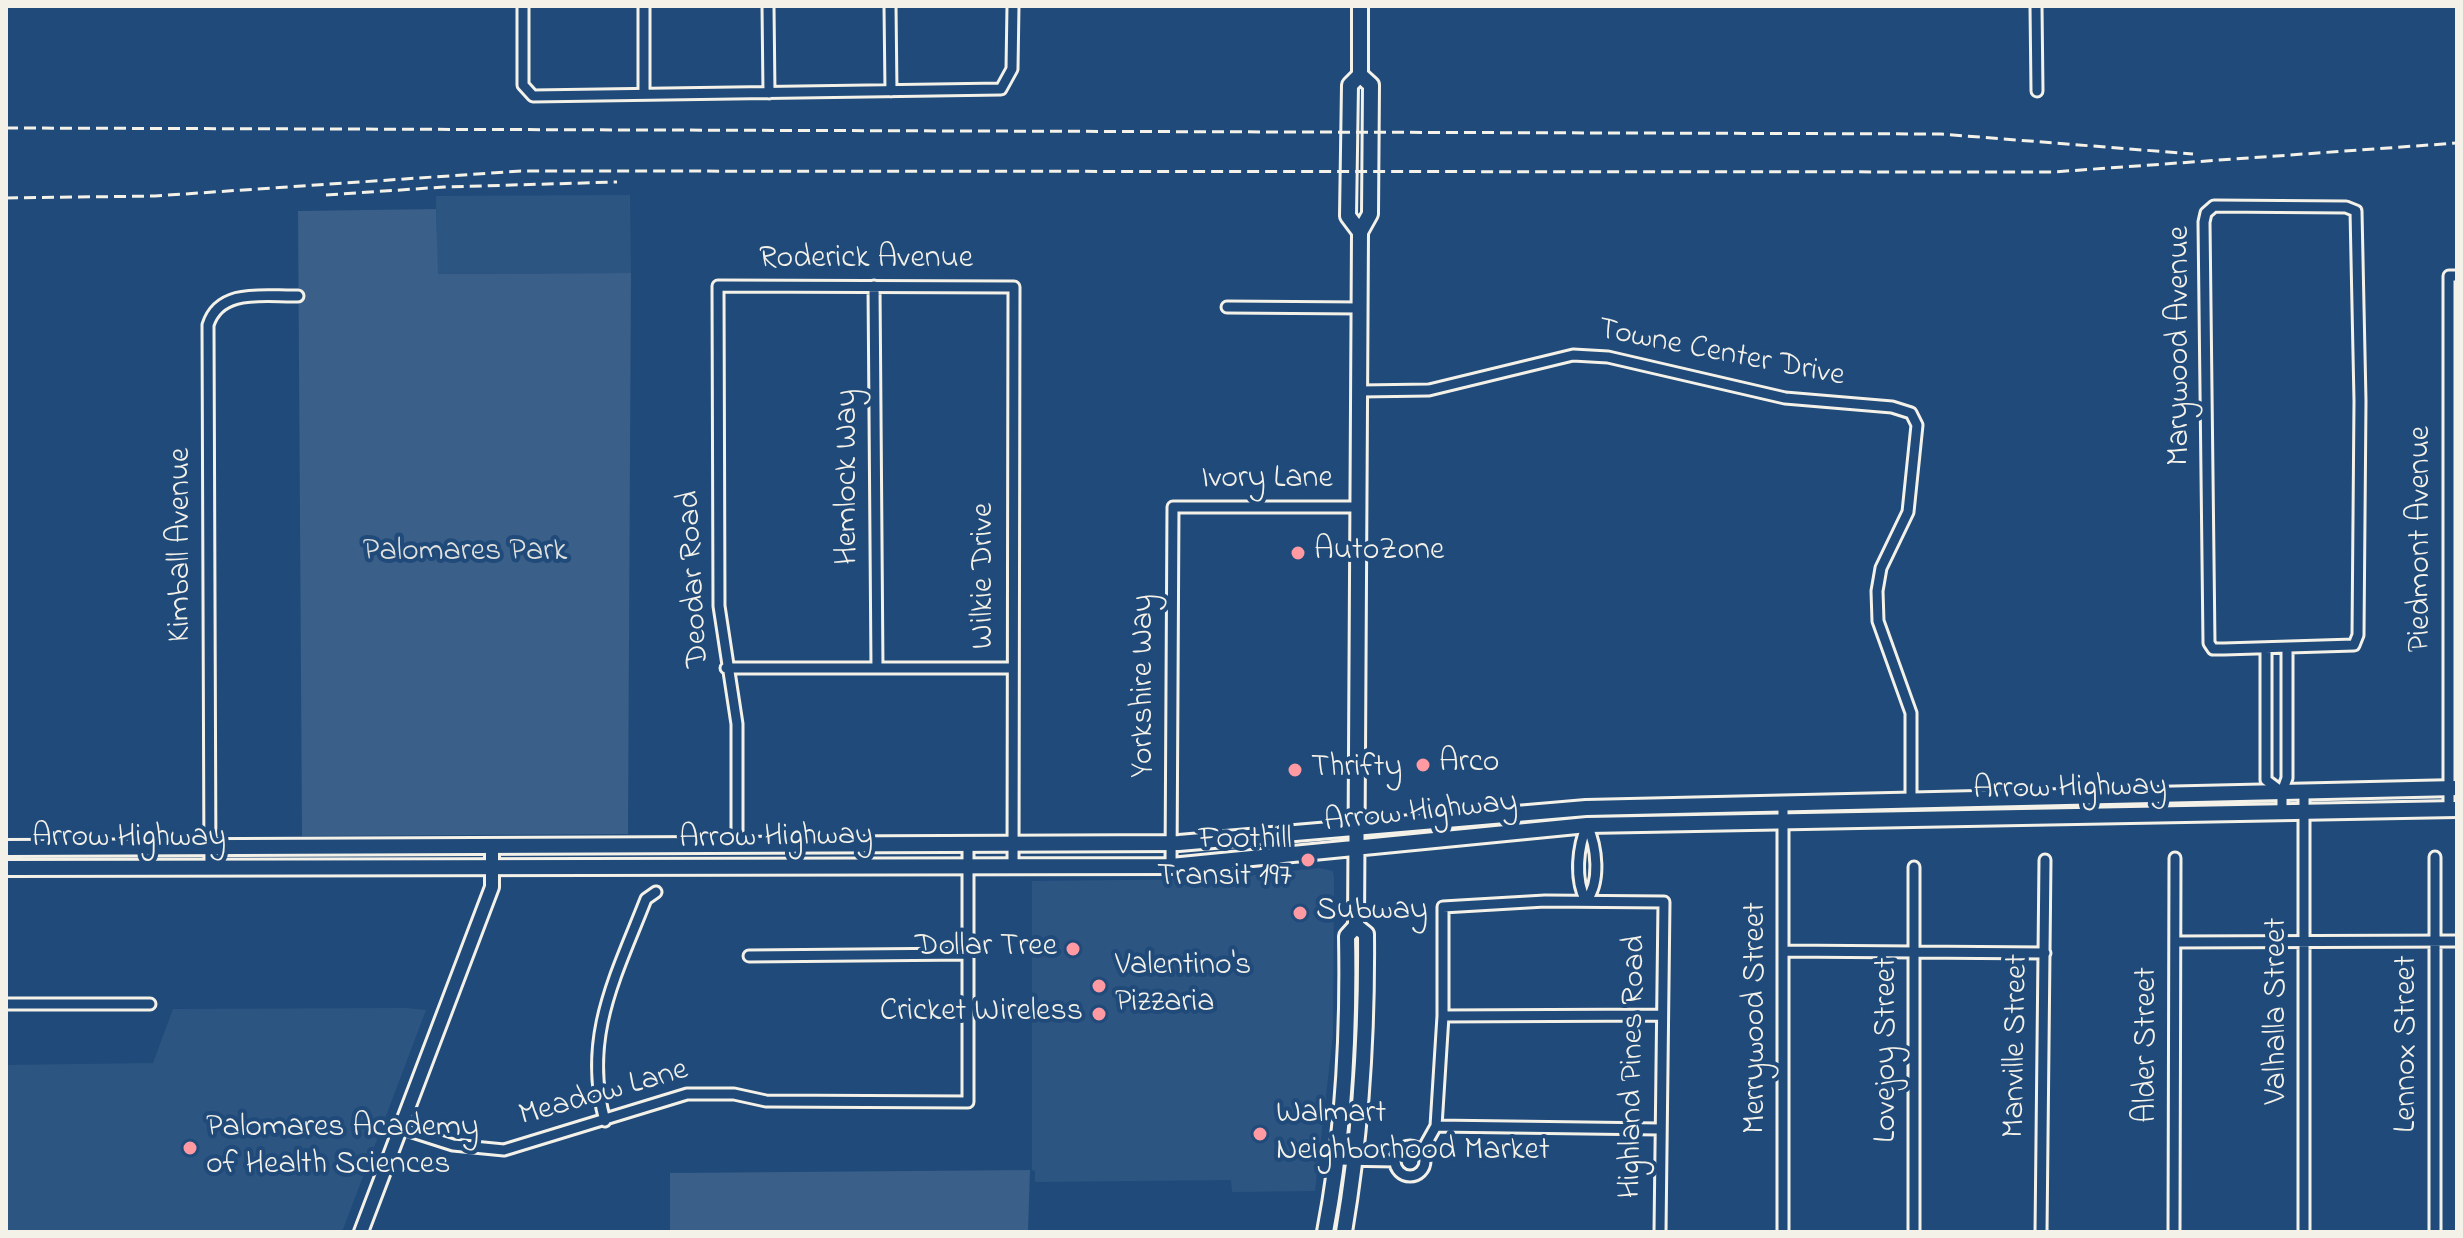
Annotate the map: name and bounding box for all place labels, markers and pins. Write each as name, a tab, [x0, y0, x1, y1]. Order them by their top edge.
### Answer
place label: AutoZone	[1314, 534, 1444, 572]
marker: AutoZone	[1289, 544, 1307, 562]
place label: Arco	[1439, 746, 1499, 784]
place label: Thrifty	[1311, 751, 1402, 789]
marker: Arco	[1414, 756, 1432, 774]
marker: Thrifty	[1286, 761, 1304, 779]
place label: Foothill Transit 197	[1157, 823, 1292, 898]
marker: Foothill Transit 197	[1299, 851, 1317, 869]
place label: Subway	[1316, 894, 1428, 932]
marker: Subway	[1291, 904, 1309, 922]
place label: Dollar Tree	[915, 930, 1057, 968]
marker: Dollar Tree	[1064, 940, 1082, 958]
place label: Valentino's Pizzaria	[1115, 949, 1251, 1024]
marker: Valentino's Pizzaria	[1090, 977, 1108, 995]
place label: Cricket Wireless	[880, 995, 1083, 1033]
marker: Cricket Wireless	[1090, 1005, 1108, 1023]
place label: Walmart Neighborhood Market	[1276, 1097, 1550, 1172]
place label: Palomares Academy of Health Sciences	[206, 1111, 479, 1186]
marker: Walmart Neighborhood Market	[1251, 1125, 1269, 1143]
marker: Palomares Academy of Health Sciences	[181, 1139, 199, 1157]

